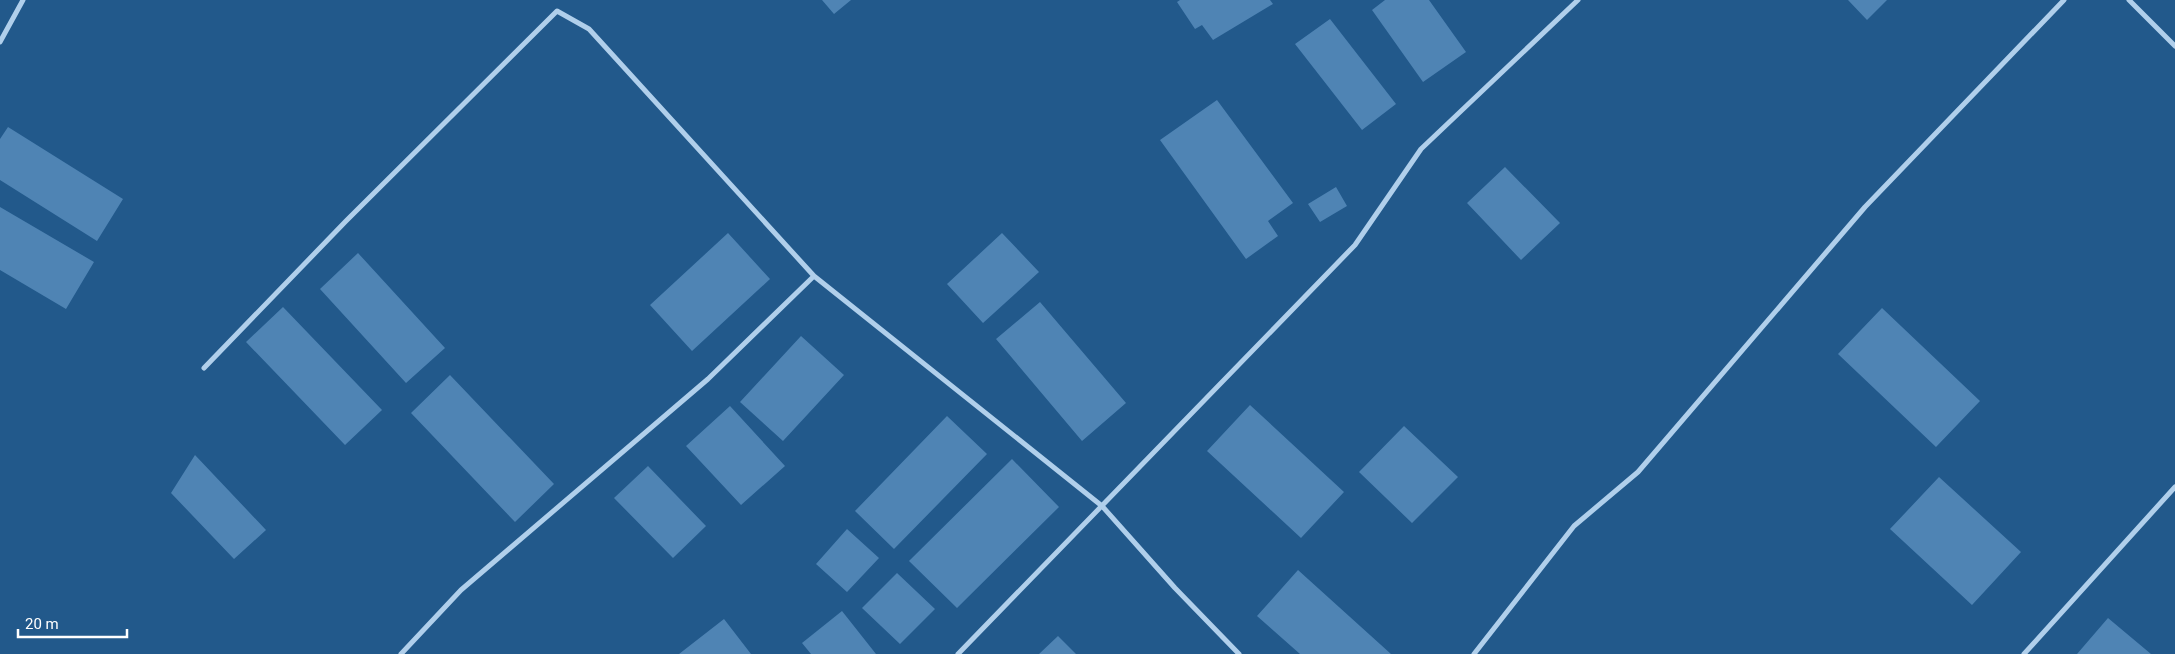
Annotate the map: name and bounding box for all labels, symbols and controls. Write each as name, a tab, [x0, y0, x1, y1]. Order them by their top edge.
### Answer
scale bar	[18, 606, 126, 638]
text: 20 m	[25, 615, 59, 633]

